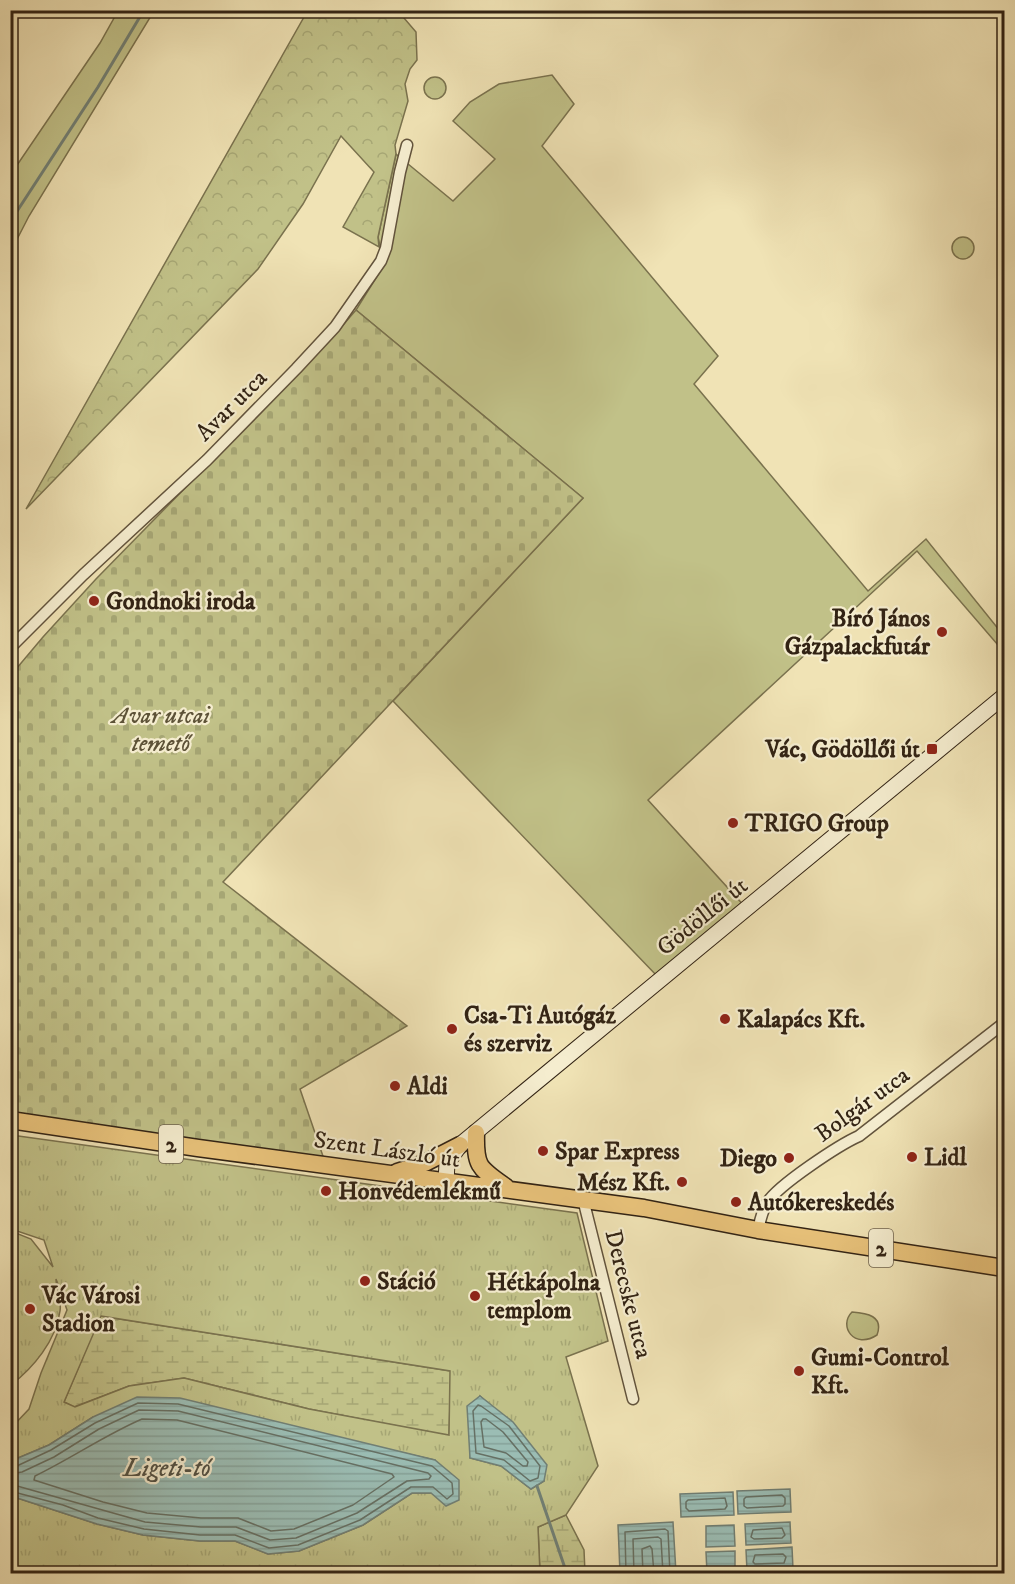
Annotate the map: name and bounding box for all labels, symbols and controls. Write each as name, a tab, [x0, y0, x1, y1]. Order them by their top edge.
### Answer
street label: Avar utca	[189, 363, 275, 448]
place label: Gondnoki iroda	[106, 587, 256, 617]
marker: Gondnoki iroda	[87, 594, 101, 608]
place label: Bíró János Gázpalackfutár	[785, 604, 931, 662]
marker: Bíró János Gázpalackfutár	[935, 625, 949, 639]
park label: Avar utcai temető	[109, 701, 211, 759]
place label: Vác, Gödöllői út	[765, 735, 920, 765]
marker: Vác, Gödöllői út	[925, 742, 939, 756]
place label: TRIGO Group	[744, 809, 889, 839]
marker: TRIGO Group	[726, 816, 740, 830]
street label: Gödöllői út	[651, 871, 755, 963]
place label: Csa-Ti Autógáz és szerviz	[464, 1001, 616, 1059]
place label: Kalapács Kft.	[737, 1005, 865, 1035]
marker: Kalapács Kft.	[718, 1012, 732, 1026]
marker: Csa-Ti Autógáz és szerviz	[445, 1022, 459, 1036]
street label: Bolgár utca	[809, 1060, 916, 1149]
place label: Aldi	[406, 1072, 448, 1102]
marker: Aldi	[388, 1079, 402, 1093]
road number: 2	[159, 1125, 183, 1163]
street label: Szent László út	[312, 1125, 462, 1175]
place label: Spar Express	[555, 1137, 680, 1167]
place label: Lidl	[924, 1143, 967, 1173]
marker: Spar Express	[536, 1144, 550, 1158]
place label: Diego	[720, 1144, 777, 1174]
marker: Lidl	[905, 1150, 919, 1164]
marker: Diego	[782, 1151, 796, 1165]
place label: Mész Kft.	[577, 1168, 670, 1198]
marker: Mész Kft.	[675, 1175, 689, 1189]
place label: Honvédemlékmű	[338, 1177, 501, 1207]
marker: Honvédemlékmű	[319, 1184, 333, 1198]
place label: Autókereskedés	[747, 1188, 894, 1218]
marker: Autókereskedés	[729, 1195, 743, 1209]
street label: Derecske utca	[598, 1227, 659, 1362]
road number: 2	[869, 1229, 893, 1267]
place label: Stáció	[377, 1267, 436, 1297]
place label: Hétkápolna templom	[487, 1268, 601, 1326]
marker: Stáció	[358, 1274, 372, 1288]
place label: Vác Városi Stadion	[41, 1281, 140, 1339]
marker: Hétkápolna templom	[468, 1289, 482, 1303]
marker: Vác Városi Stadion	[23, 1302, 37, 1316]
place label: Gumi-Control Kft.	[811, 1343, 950, 1401]
marker: Gumi-Control Kft.	[792, 1364, 806, 1378]
water label: Ligeti-tó	[121, 1452, 213, 1485]

